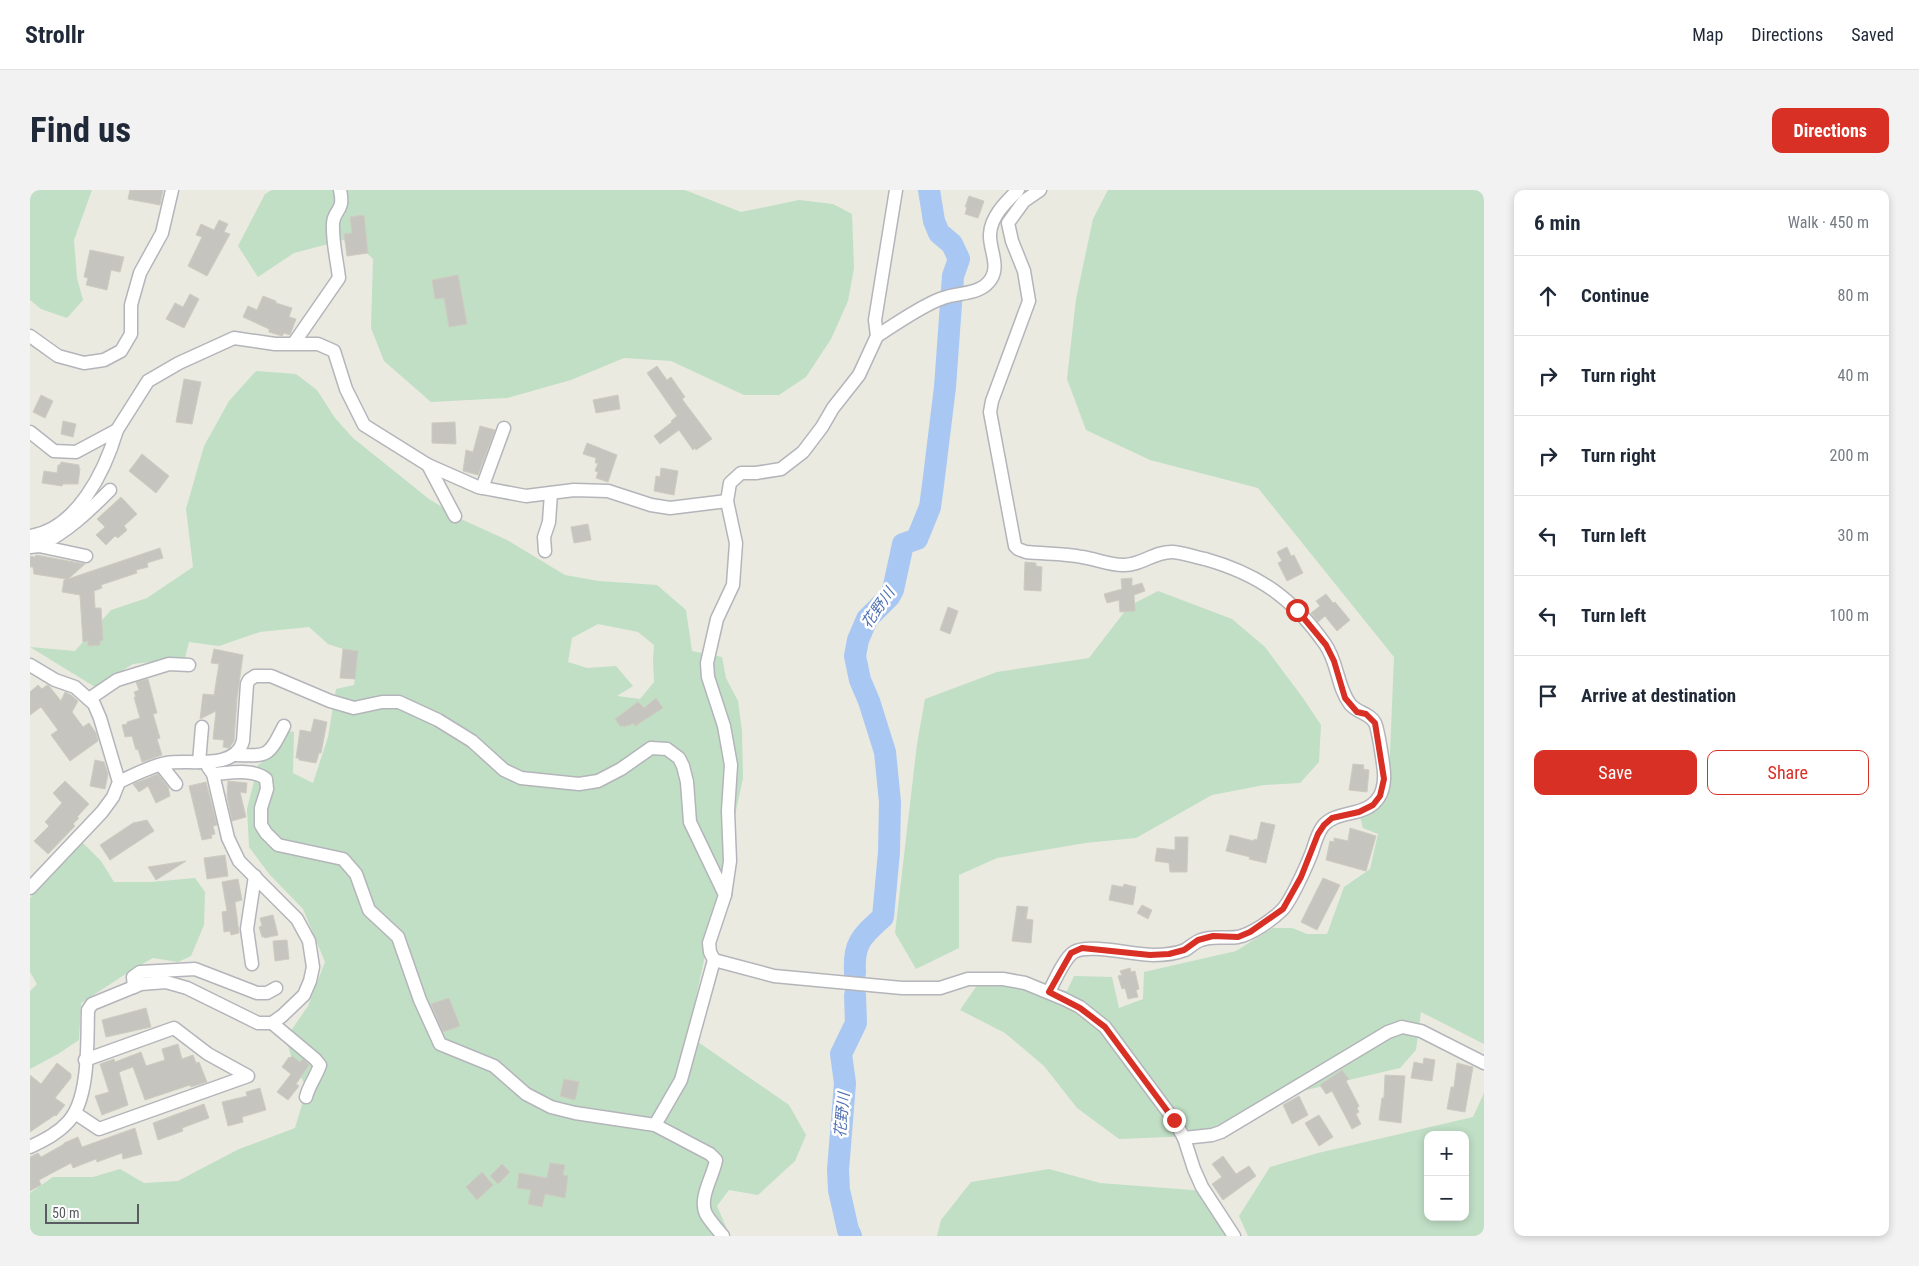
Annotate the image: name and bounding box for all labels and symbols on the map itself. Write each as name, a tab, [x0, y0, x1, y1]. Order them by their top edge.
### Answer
water label: 花野川	[858, 583, 899, 632]
route start	[1286, 599, 1309, 622]
water label: 花野川	[831, 1090, 853, 1138]
route end	[1163, 1109, 1186, 1132]
scale bar	[45, 1201, 139, 1224]

